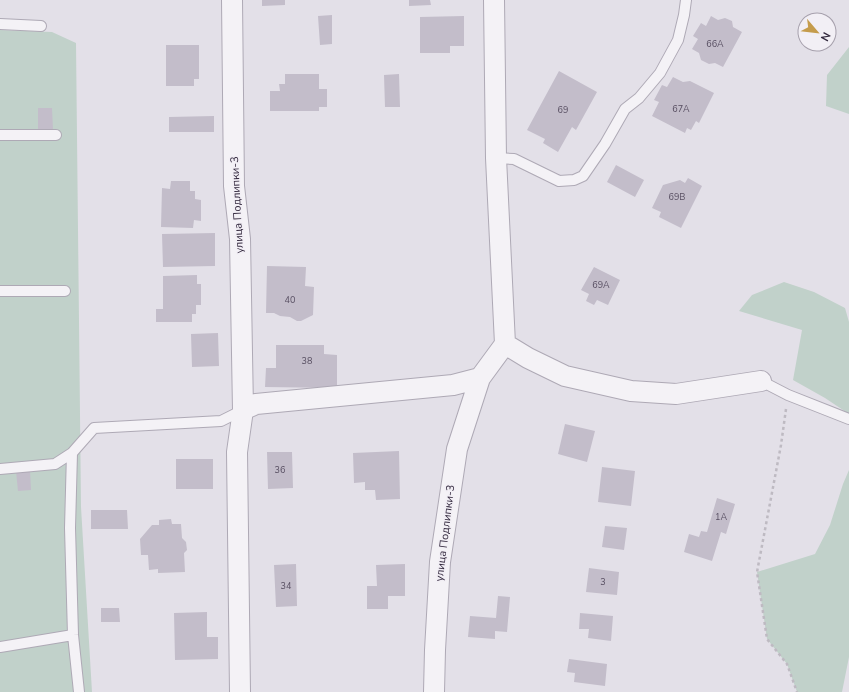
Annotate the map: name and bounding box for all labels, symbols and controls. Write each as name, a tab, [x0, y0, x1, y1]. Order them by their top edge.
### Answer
north arrow	[797, 12, 837, 52]
text: N	[817, 29, 834, 44]
house number: 66А	[706, 38, 724, 50]
house number: 67А	[672, 103, 690, 115]
house number: 69	[558, 104, 568, 116]
street label: улица Подлипки-3	[227, 156, 247, 254]
house number: 69В	[669, 191, 685, 203]
house number: 69А	[592, 279, 610, 291]
house number: 40	[285, 294, 295, 306]
house number: 38	[302, 355, 312, 367]
house number: 36	[275, 464, 285, 476]
street label: улица Подлипки-3	[432, 484, 458, 582]
house number: 1А	[715, 511, 727, 523]
house number: 3	[600, 576, 606, 588]
house number: 34	[281, 580, 292, 592]

